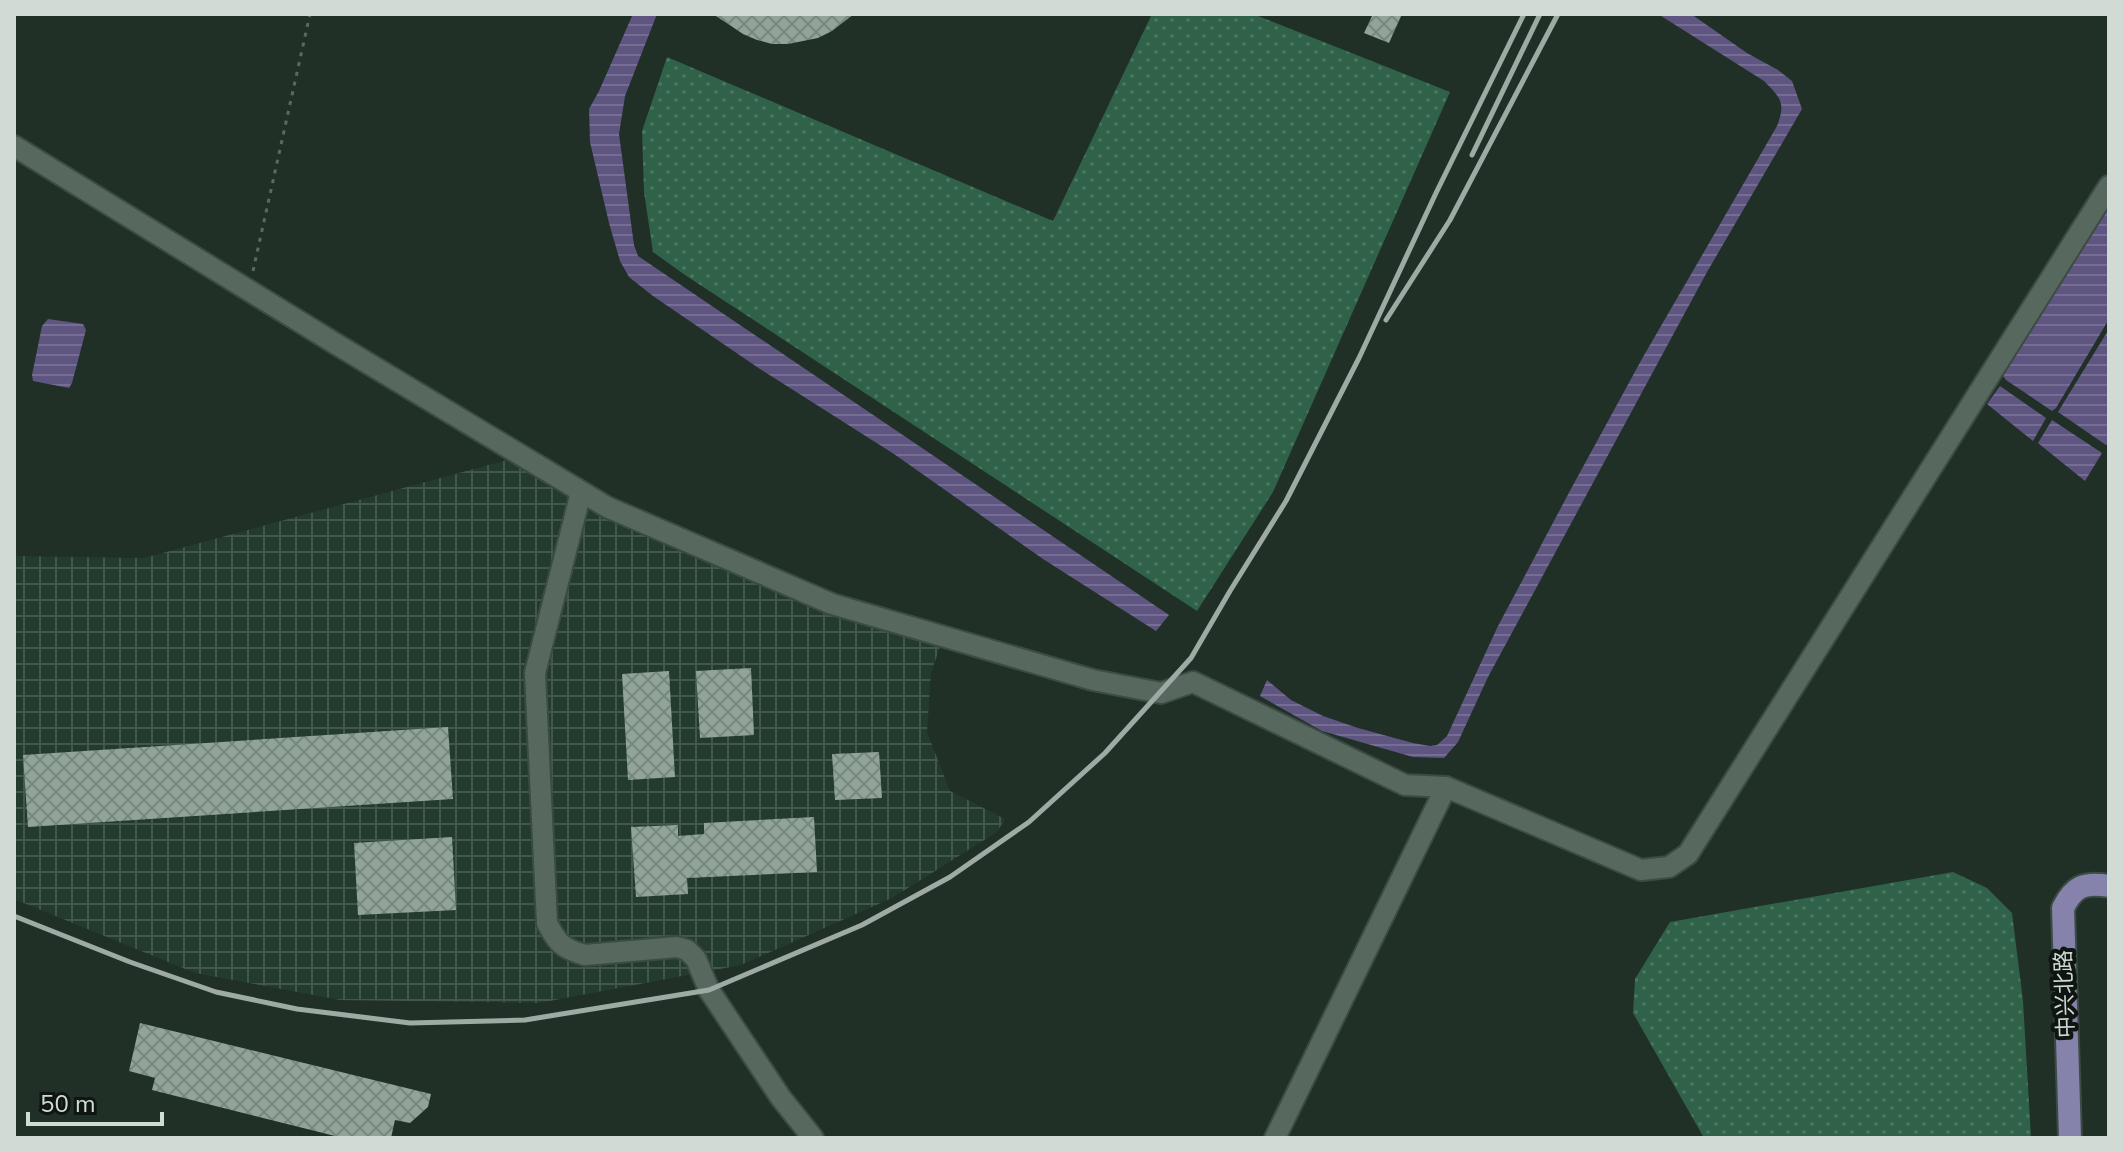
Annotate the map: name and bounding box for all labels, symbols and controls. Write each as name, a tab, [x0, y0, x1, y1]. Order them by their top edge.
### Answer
street label: 中兴北路	[2048, 949, 2082, 1039]
scale bar	[28, 1076, 162, 1126]
text: 50 m	[40, 1088, 96, 1120]

